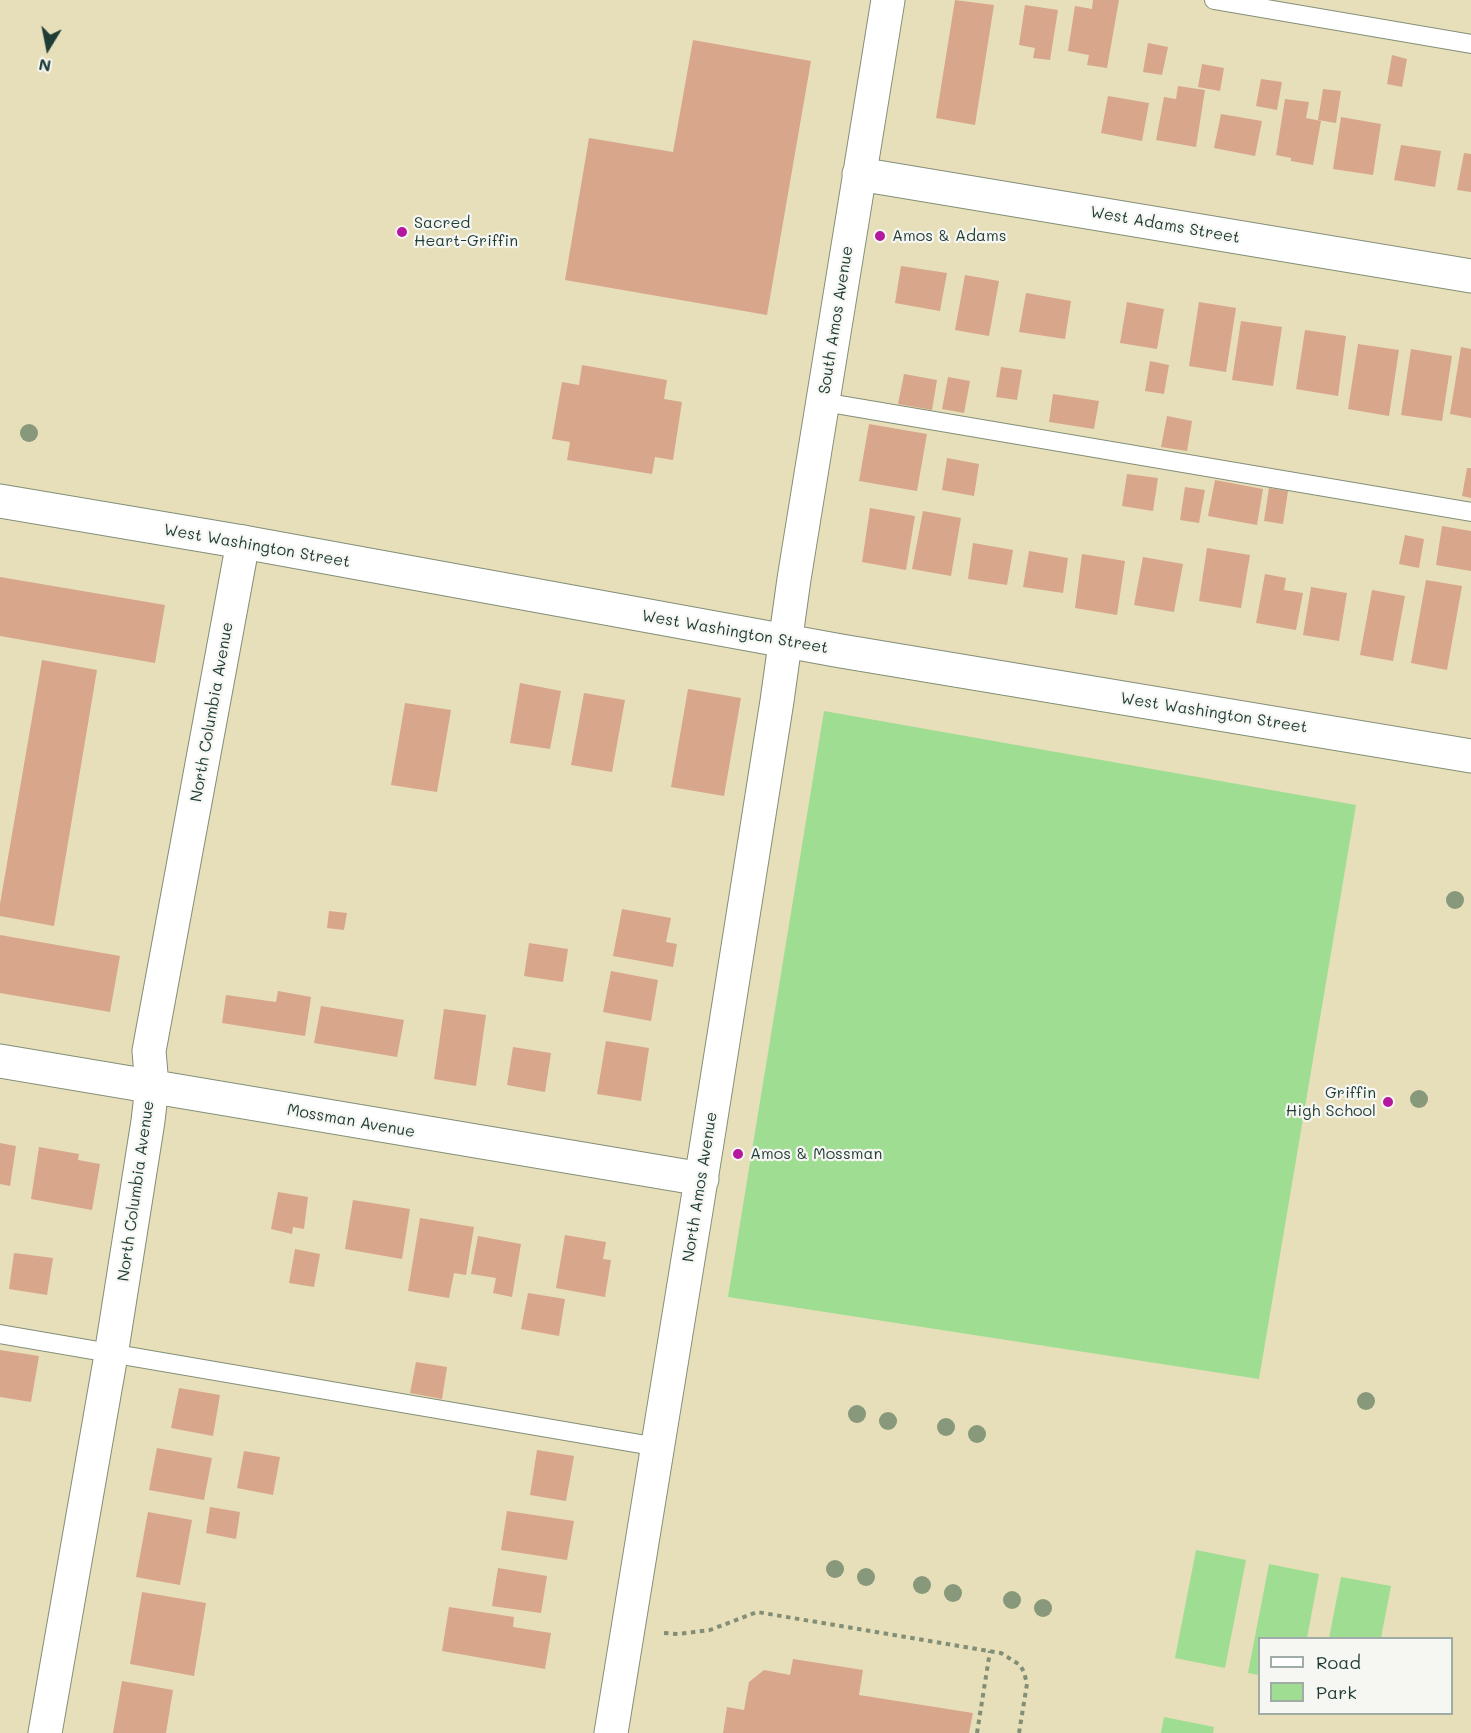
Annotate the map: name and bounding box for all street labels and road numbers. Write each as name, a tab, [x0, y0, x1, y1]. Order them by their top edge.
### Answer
street label: West Adams Street	[1089, 202, 1241, 248]
street label: South Amos Avenue	[815, 244, 857, 396]
street label: West Washington Street	[162, 520, 352, 572]
street label: West Washington Street	[640, 606, 830, 658]
street label: North Columbia Avenue	[187, 620, 237, 804]
street label: West Washington Street	[1119, 689, 1309, 737]
street label: North Columbia Avenue	[114, 1099, 158, 1283]
street label: Mossman Avenue	[285, 1100, 417, 1142]
street label: North Amos Avenue	[679, 1110, 721, 1264]

